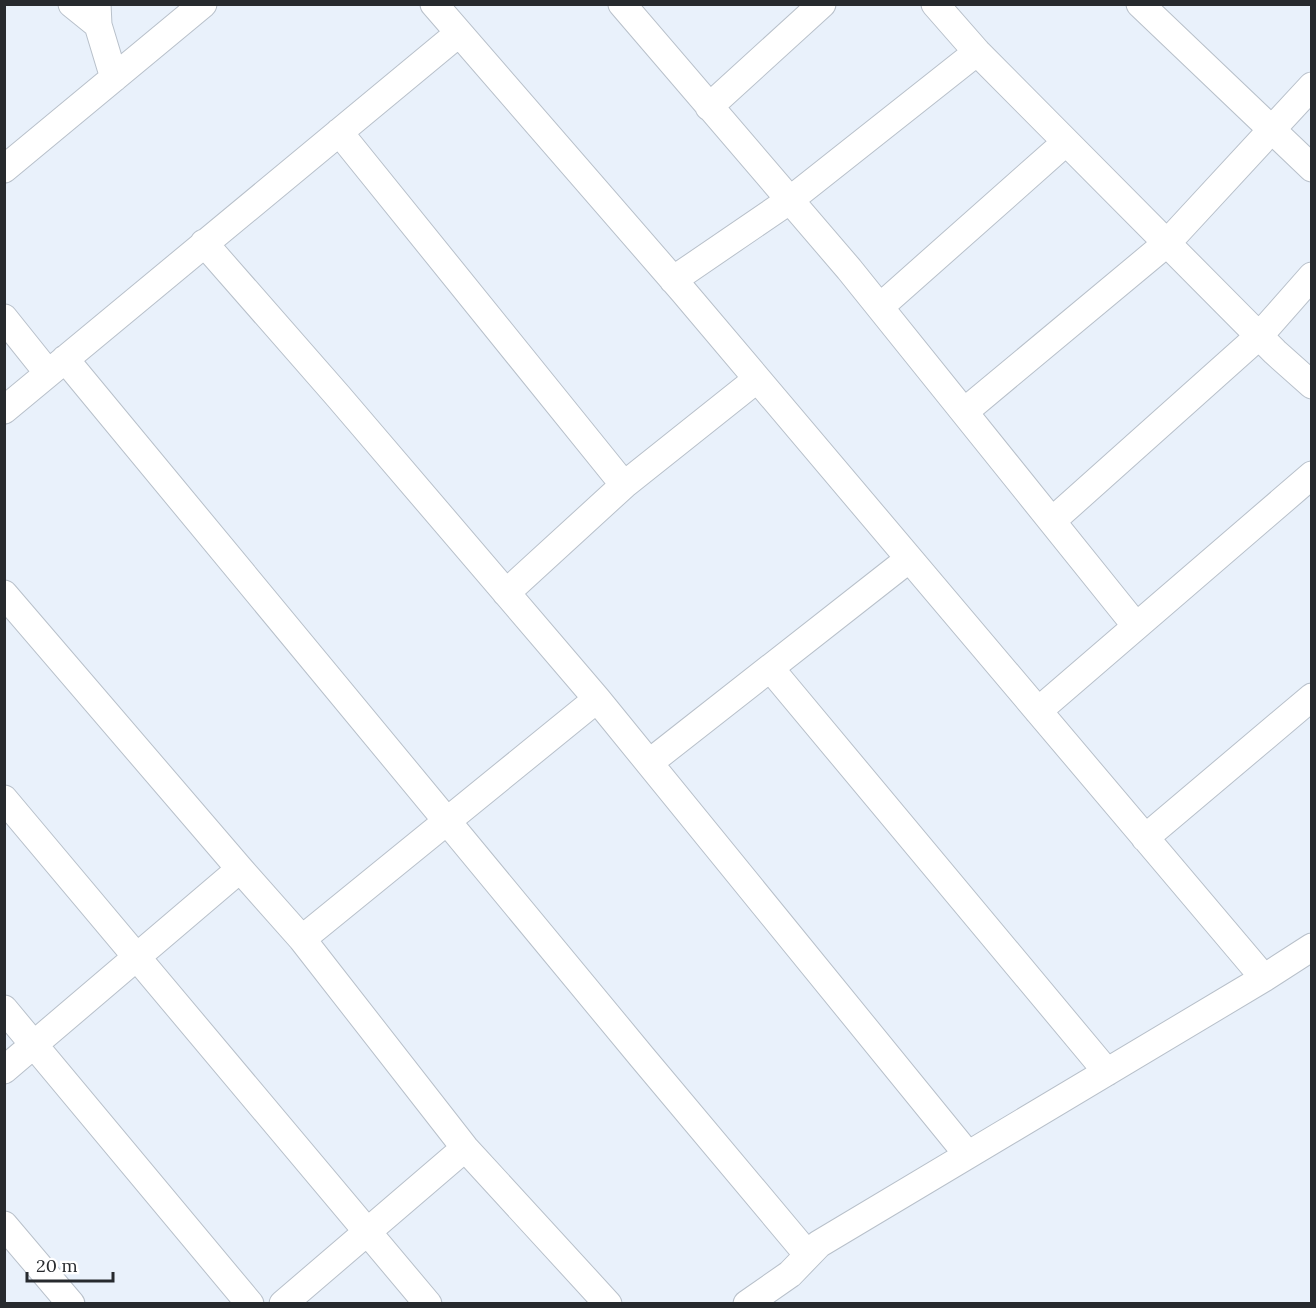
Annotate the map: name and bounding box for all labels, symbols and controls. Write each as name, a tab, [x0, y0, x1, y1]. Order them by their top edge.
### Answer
scale bar	[27, 1245, 112, 1283]
text: 20 m	[36, 1254, 78, 1277]

